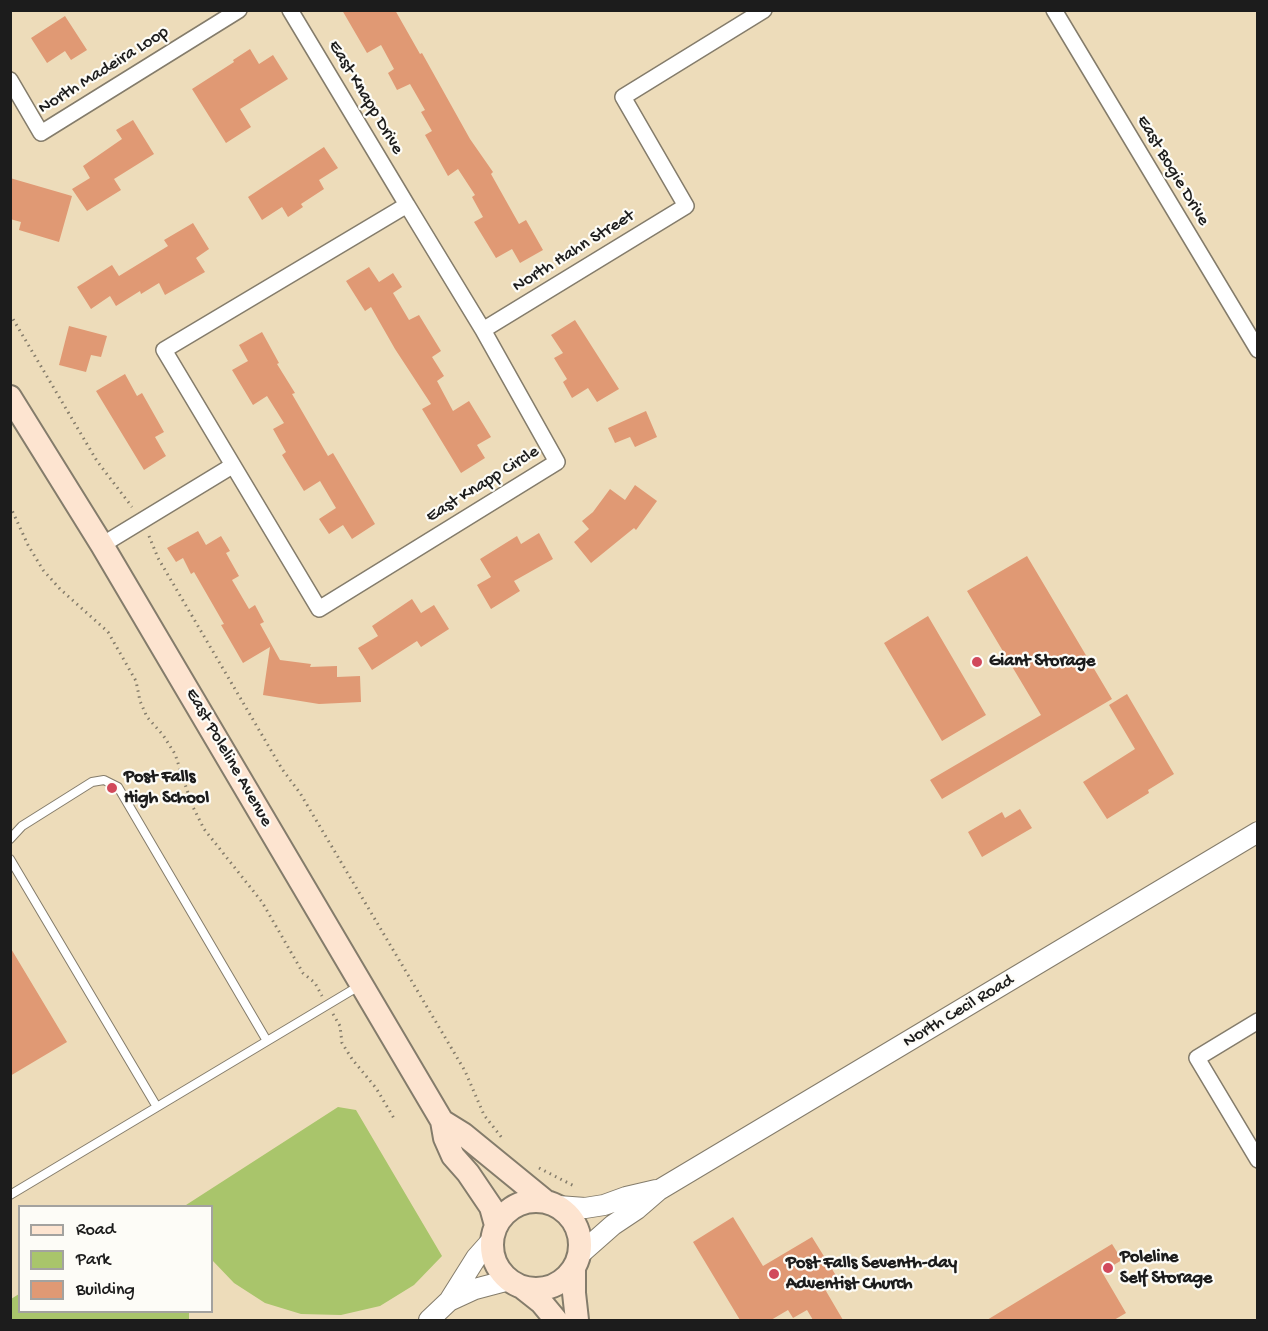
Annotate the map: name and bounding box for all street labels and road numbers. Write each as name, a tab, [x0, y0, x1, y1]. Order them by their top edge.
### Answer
street label: North Madeira Loop	[35, 22, 173, 120]
street label: East Knapp Drive	[322, 37, 408, 159]
street label: East Bogie Drive	[1131, 112, 1213, 230]
street label: North Hahn Street	[509, 206, 639, 298]
street label: East Knapp Circle	[422, 442, 544, 528]
street label: East Poleline Avenue	[180, 685, 276, 831]
street label: North Cecil Road	[900, 970, 1018, 1054]

